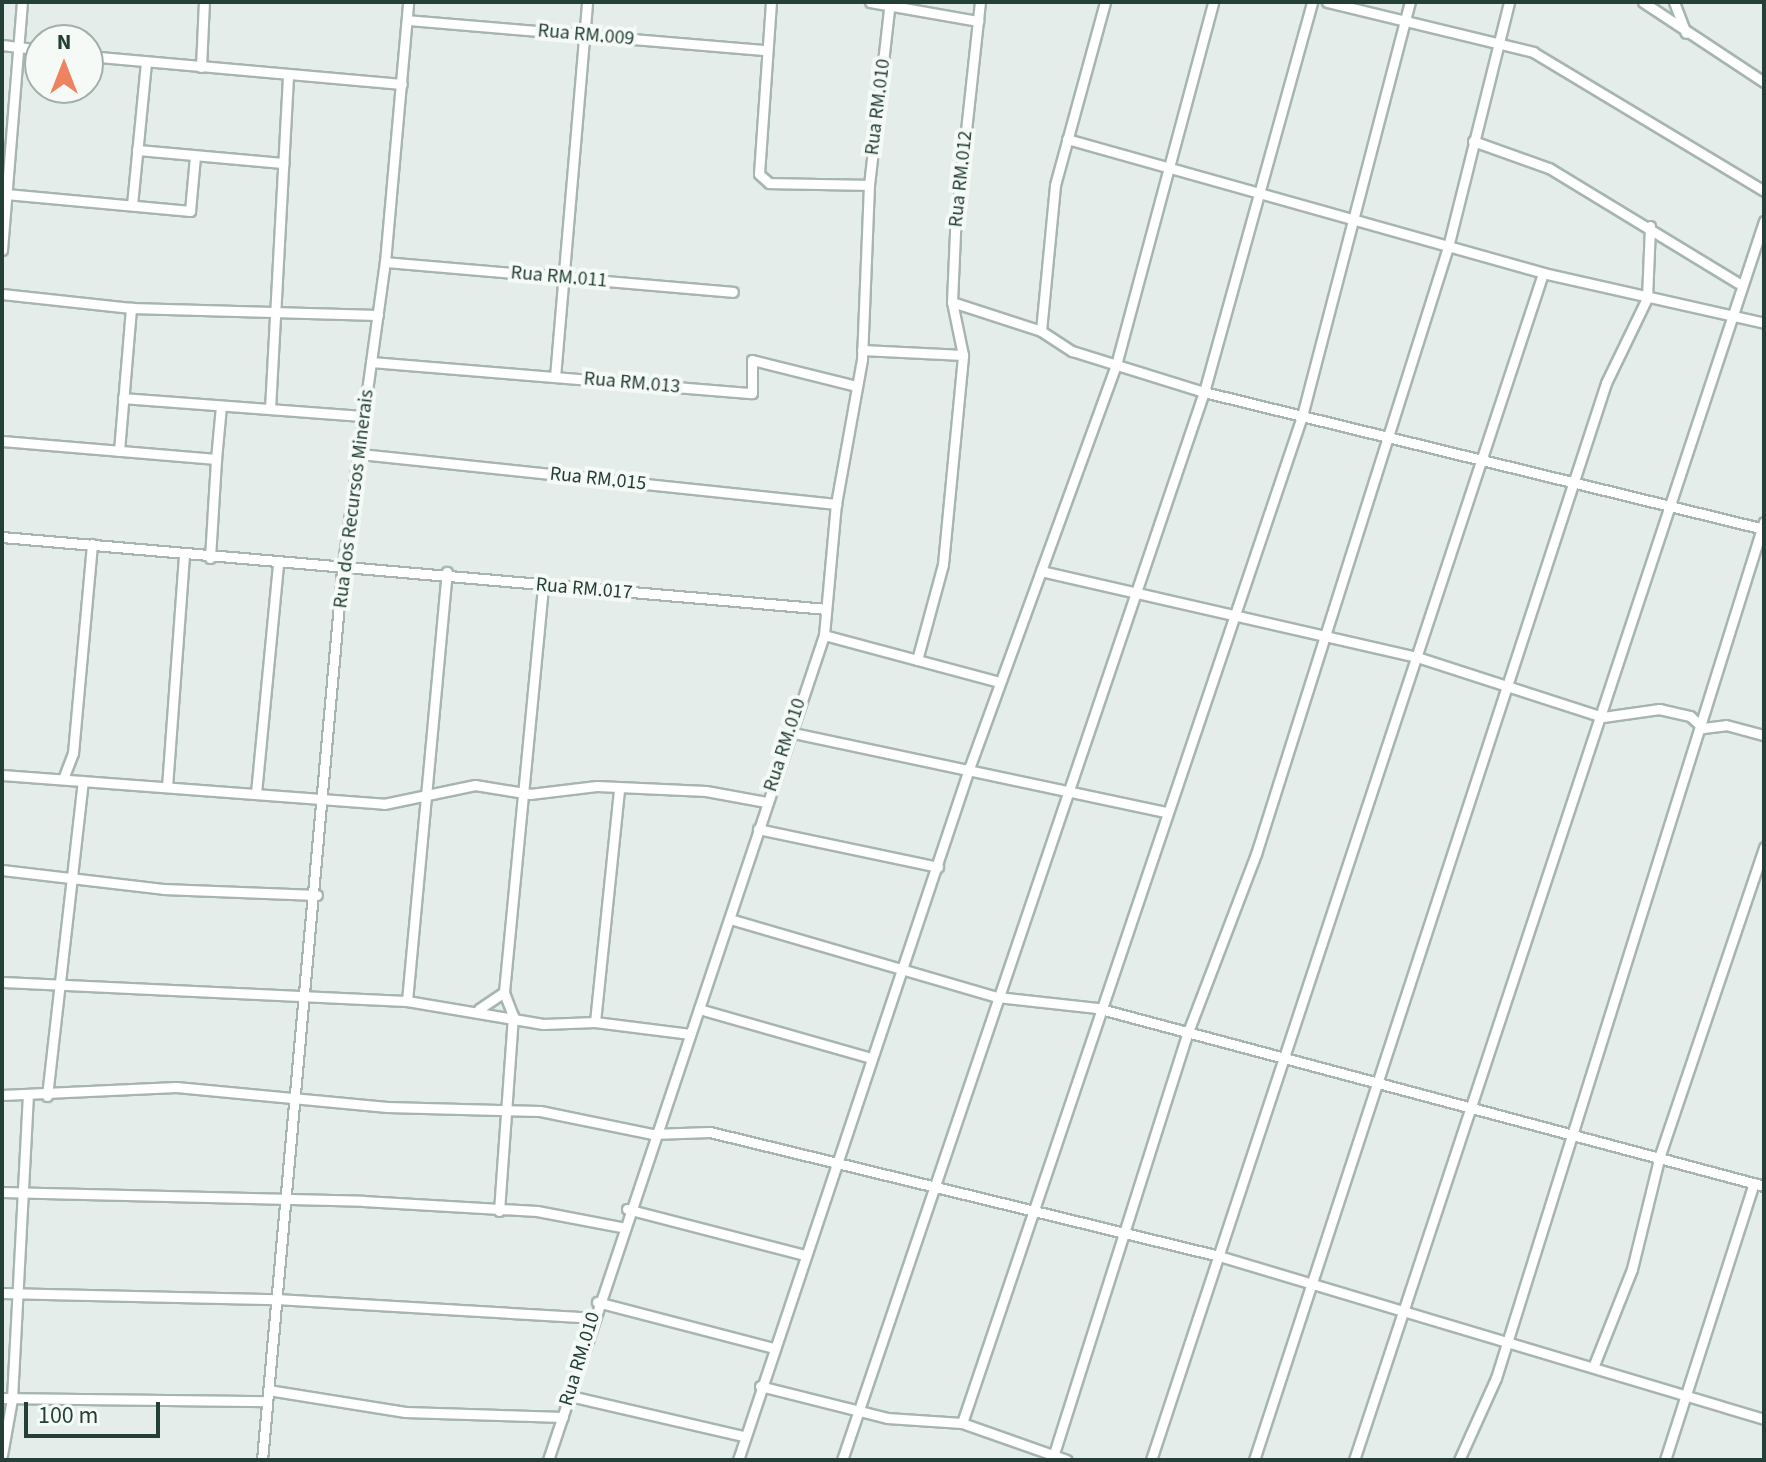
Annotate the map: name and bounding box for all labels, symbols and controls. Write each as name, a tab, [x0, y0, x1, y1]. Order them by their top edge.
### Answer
street label: Rua RM.009	[537, 19, 635, 51]
north arrow	[24, 24, 104, 104]
text: N	[57, 26, 71, 58]
street label: Rua RM.010	[860, 57, 896, 157]
street label: Rua RM.012	[944, 129, 978, 229]
street label: Rua RM.011	[510, 261, 608, 293]
street label: Rua RM.013	[583, 367, 681, 399]
street label: Rua dos Recursos Minerais	[329, 388, 379, 610]
street label: Rua RM.015	[548, 462, 648, 496]
street label: Rua RM.017	[535, 573, 633, 605]
street label: Rua RM.010	[759, 695, 811, 795]
street label: Rua RM.010	[554, 1309, 606, 1409]
scale bar	[28, 1386, 164, 1436]
text: 100 m	[38, 1398, 98, 1433]

